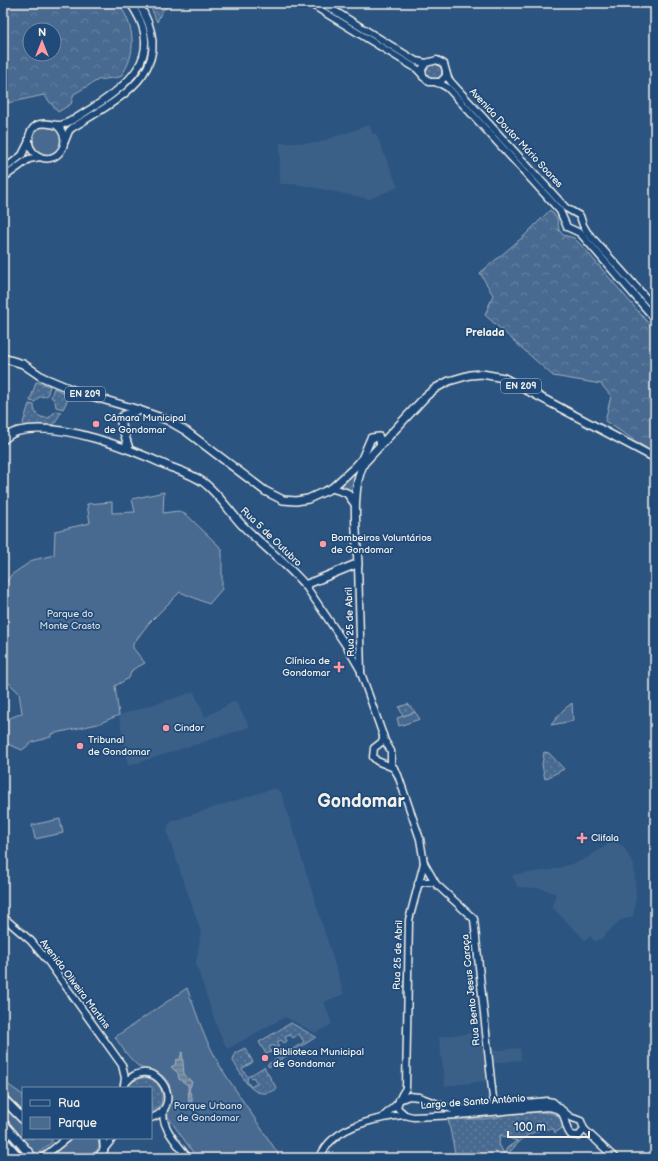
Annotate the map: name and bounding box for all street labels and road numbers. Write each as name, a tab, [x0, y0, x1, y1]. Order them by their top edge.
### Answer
street label: Avenida Doutor Mário Soares	[467, 86, 565, 190]
road number: EN 209	[501, 379, 541, 393]
road number: EN 209	[65, 387, 105, 401]
street label: Rua 5 de Outubro	[238, 505, 304, 569]
street label: Rua 25 de Abril	[343, 587, 357, 657]
street label: Rua 25 de Abril	[391, 920, 405, 990]
street label: Rua Bento Jesus Caraça	[459, 933, 483, 1046]
street label: Avenida Oliveira Martins	[37, 937, 113, 1031]
street label: Largo de Santo António	[420, 1092, 526, 1112]

